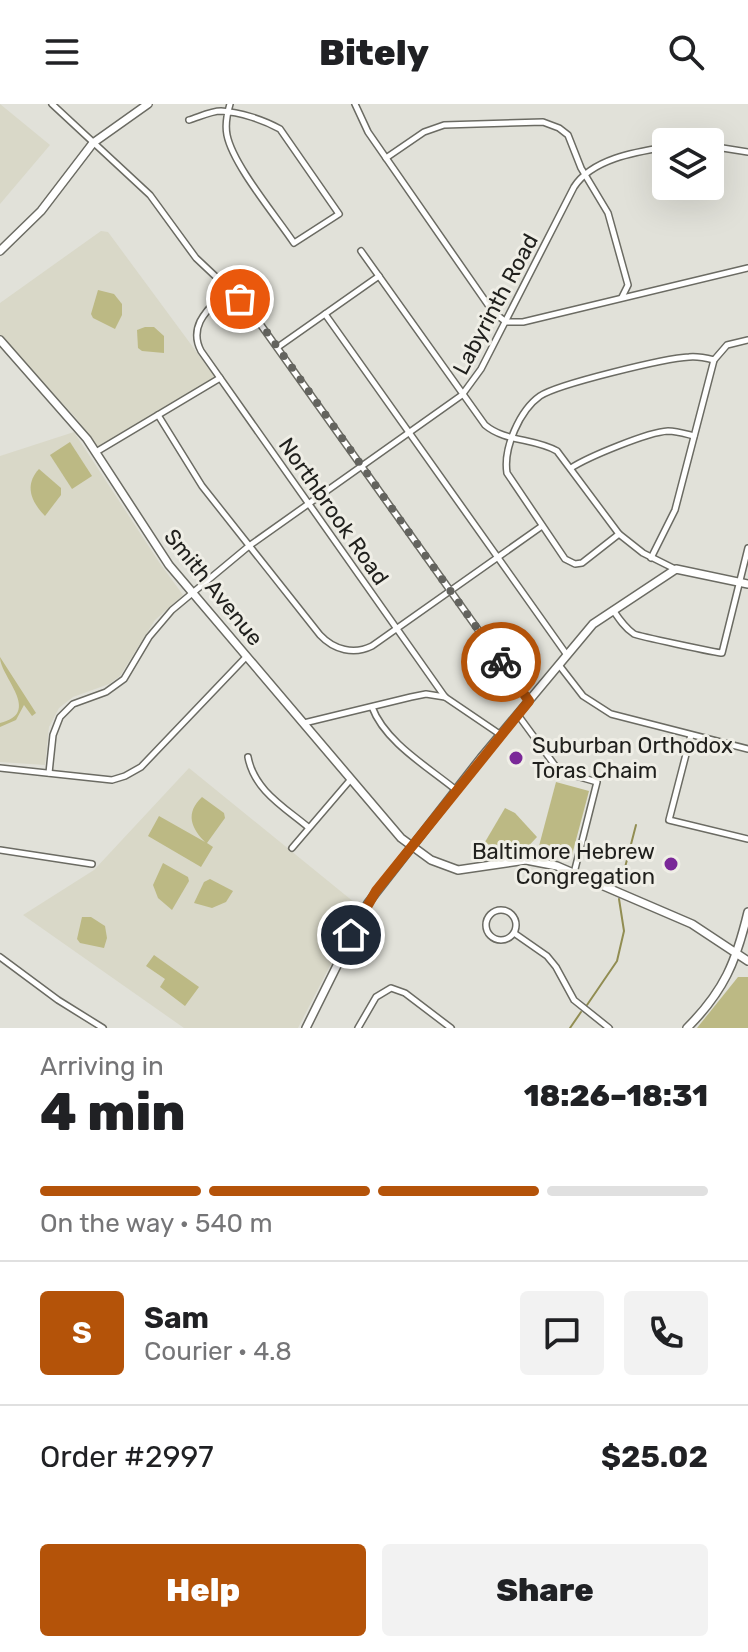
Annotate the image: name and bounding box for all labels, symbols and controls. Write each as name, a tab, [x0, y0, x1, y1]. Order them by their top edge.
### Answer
icon: menu	[40, 30, 84, 74]
icon: search	[664, 30, 708, 74]
text: Bitely	[319, 31, 429, 74]
map controls	[652, 128, 724, 200]
button: layers	[652, 128, 724, 200]
street label: Labyrinth Road	[447, 229, 544, 379]
pin	[206, 265, 274, 333]
icon: bag	[218, 277, 262, 321]
street label: Northbrook Road	[273, 433, 394, 590]
street label: Smith Avenue	[158, 523, 269, 651]
courier	[461, 622, 541, 702]
icon: bike	[479, 640, 523, 684]
place label: Suburban Orthodox Toras Chaim	[532, 732, 733, 784]
marker: Suburban Orthodox Toras Chaim	[507, 749, 525, 767]
place label: Baltimore Hebrew Congregation	[472, 838, 655, 890]
marker: Baltimore Hebrew Congregation	[662, 855, 680, 873]
pin	[317, 901, 385, 969]
icon: home	[329, 913, 373, 957]
text: Arriving in	[40, 1051, 164, 1082]
text: 18:26–18:31	[524, 1078, 708, 1114]
text: 4 min	[40, 1081, 186, 1143]
text: On the way · 540 m	[40, 1208, 273, 1239]
button: chat	[520, 1291, 604, 1375]
button: phone	[624, 1291, 708, 1375]
text: Sam	[144, 1300, 209, 1336]
text: S	[72, 1315, 92, 1351]
text: Courier · 4.8	[144, 1336, 292, 1367]
text: Order #2997	[40, 1439, 214, 1475]
text: $25.02	[601, 1439, 708, 1475]
button: Help	[40, 1544, 366, 1636]
button: Share	[382, 1544, 708, 1636]

